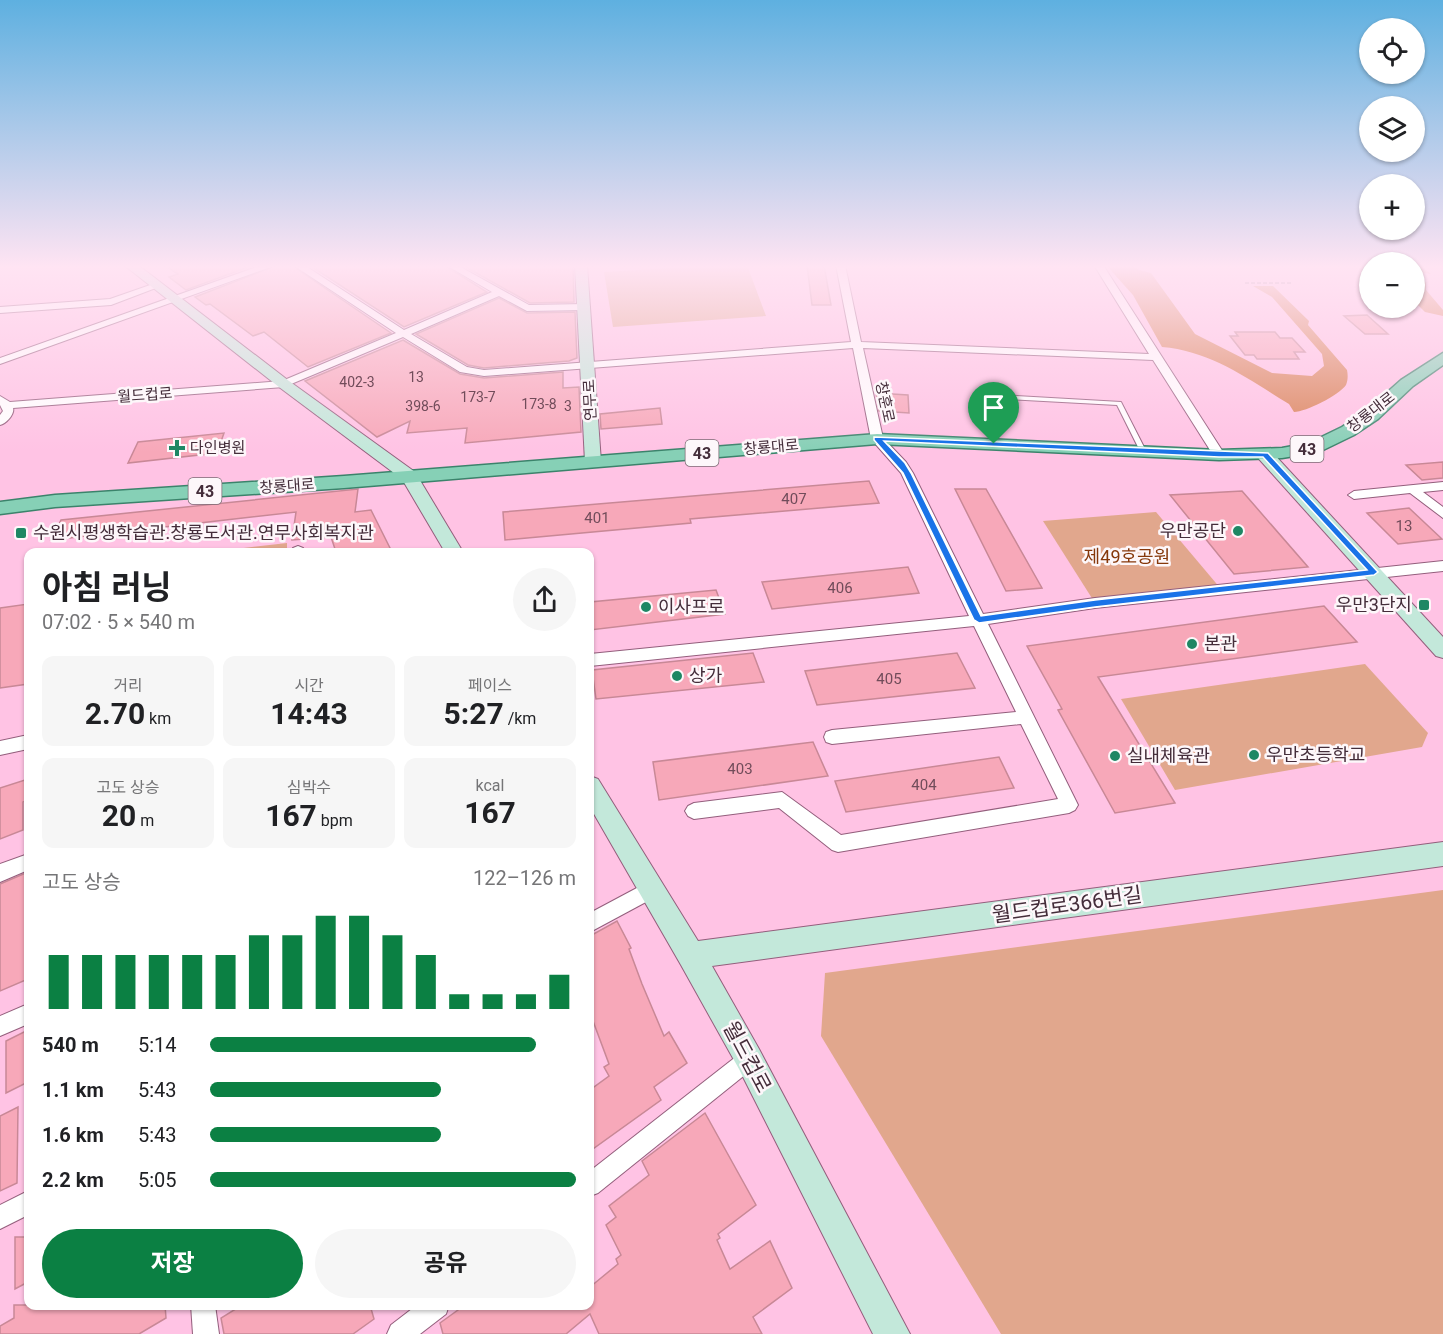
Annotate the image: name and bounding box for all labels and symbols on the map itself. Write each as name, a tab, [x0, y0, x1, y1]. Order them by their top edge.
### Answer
house number: 13	[408, 369, 424, 385]
house number: 402-3	[339, 374, 375, 390]
street label: 연무로	[580, 379, 600, 421]
street label: 창훈로	[872, 380, 898, 424]
pin	[968, 382, 1019, 444]
street label: 월드컵로	[117, 384, 173, 406]
street label: 창룡대로	[1344, 388, 1398, 436]
house number: 173-7	[460, 389, 496, 405]
house number: 173-8	[521, 396, 557, 412]
house number: 398-6	[405, 398, 441, 414]
house number: 3	[564, 398, 572, 414]
street label: 창룡대로	[743, 436, 799, 458]
road number: 43	[1290, 436, 1324, 462]
marker: 다인병원	[168, 439, 186, 457]
place label: 다인병원	[190, 439, 245, 457]
road number: 43	[686, 440, 718, 466]
street label: 창룡대로	[259, 475, 315, 497]
road number: 43	[188, 478, 222, 504]
house number: 407	[781, 490, 807, 508]
house number: 401	[584, 509, 610, 527]
house number: 13	[1396, 517, 1412, 535]
place label: 우만공단	[1160, 520, 1226, 541]
place label: 수원시평생학습관.창룡도서관.연무사회복지관	[33, 522, 374, 543]
marker: 우만공단	[1231, 524, 1245, 538]
marker: 수원시평생학습관.창룡도서관.연무사회복지관	[14, 526, 28, 540]
park label: 제49호공원	[1084, 546, 1170, 567]
house number: 406	[827, 579, 853, 597]
place label: 우만3단지	[1336, 594, 1412, 615]
place label: 이사프로	[658, 596, 724, 617]
marker: 우만3단지	[1417, 598, 1431, 612]
marker: 이사프로	[639, 600, 653, 614]
place label: 본관	[1204, 633, 1238, 654]
marker: 본관	[1185, 637, 1199, 651]
place label: 상가	[689, 665, 723, 686]
marker: 상가	[670, 669, 684, 683]
house number: 405	[876, 670, 902, 688]
place label: 우만초등학교	[1266, 744, 1365, 765]
place label: 실내체육관	[1127, 745, 1210, 766]
marker: 우만초등학교	[1247, 748, 1261, 762]
marker: 실내체육관	[1108, 749, 1122, 763]
house number: 403	[727, 760, 753, 778]
house number: 404	[911, 776, 937, 794]
street label: 월드컵로366번길	[990, 883, 1144, 927]
street label: 월드컵로	[718, 1017, 776, 1097]

